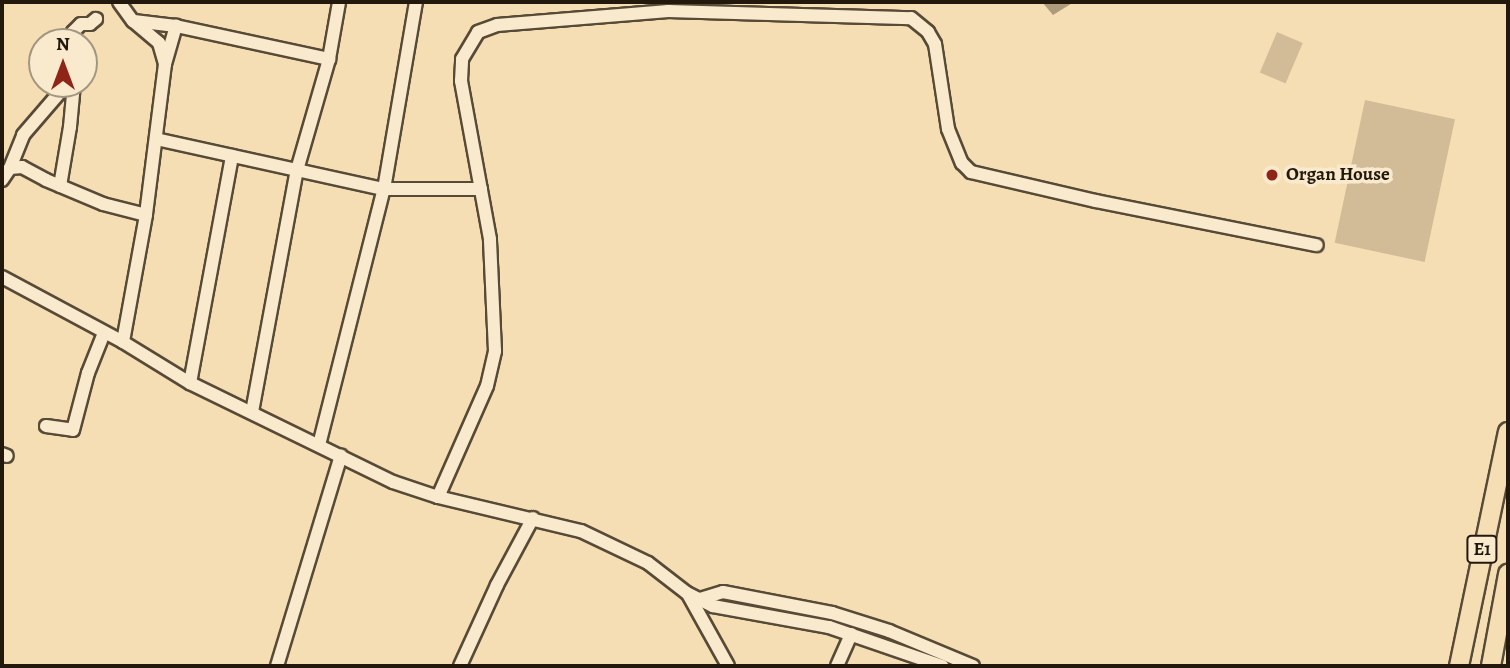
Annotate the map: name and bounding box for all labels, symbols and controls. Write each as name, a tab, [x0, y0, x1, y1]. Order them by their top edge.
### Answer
north arrow	[28, 28, 98, 98]
text: N	[56, 31, 70, 57]
place label: Organ House	[1286, 164, 1390, 186]
marker: Organ House	[1264, 167, 1280, 183]
road number: E1	[1466, 534, 1498, 564]

